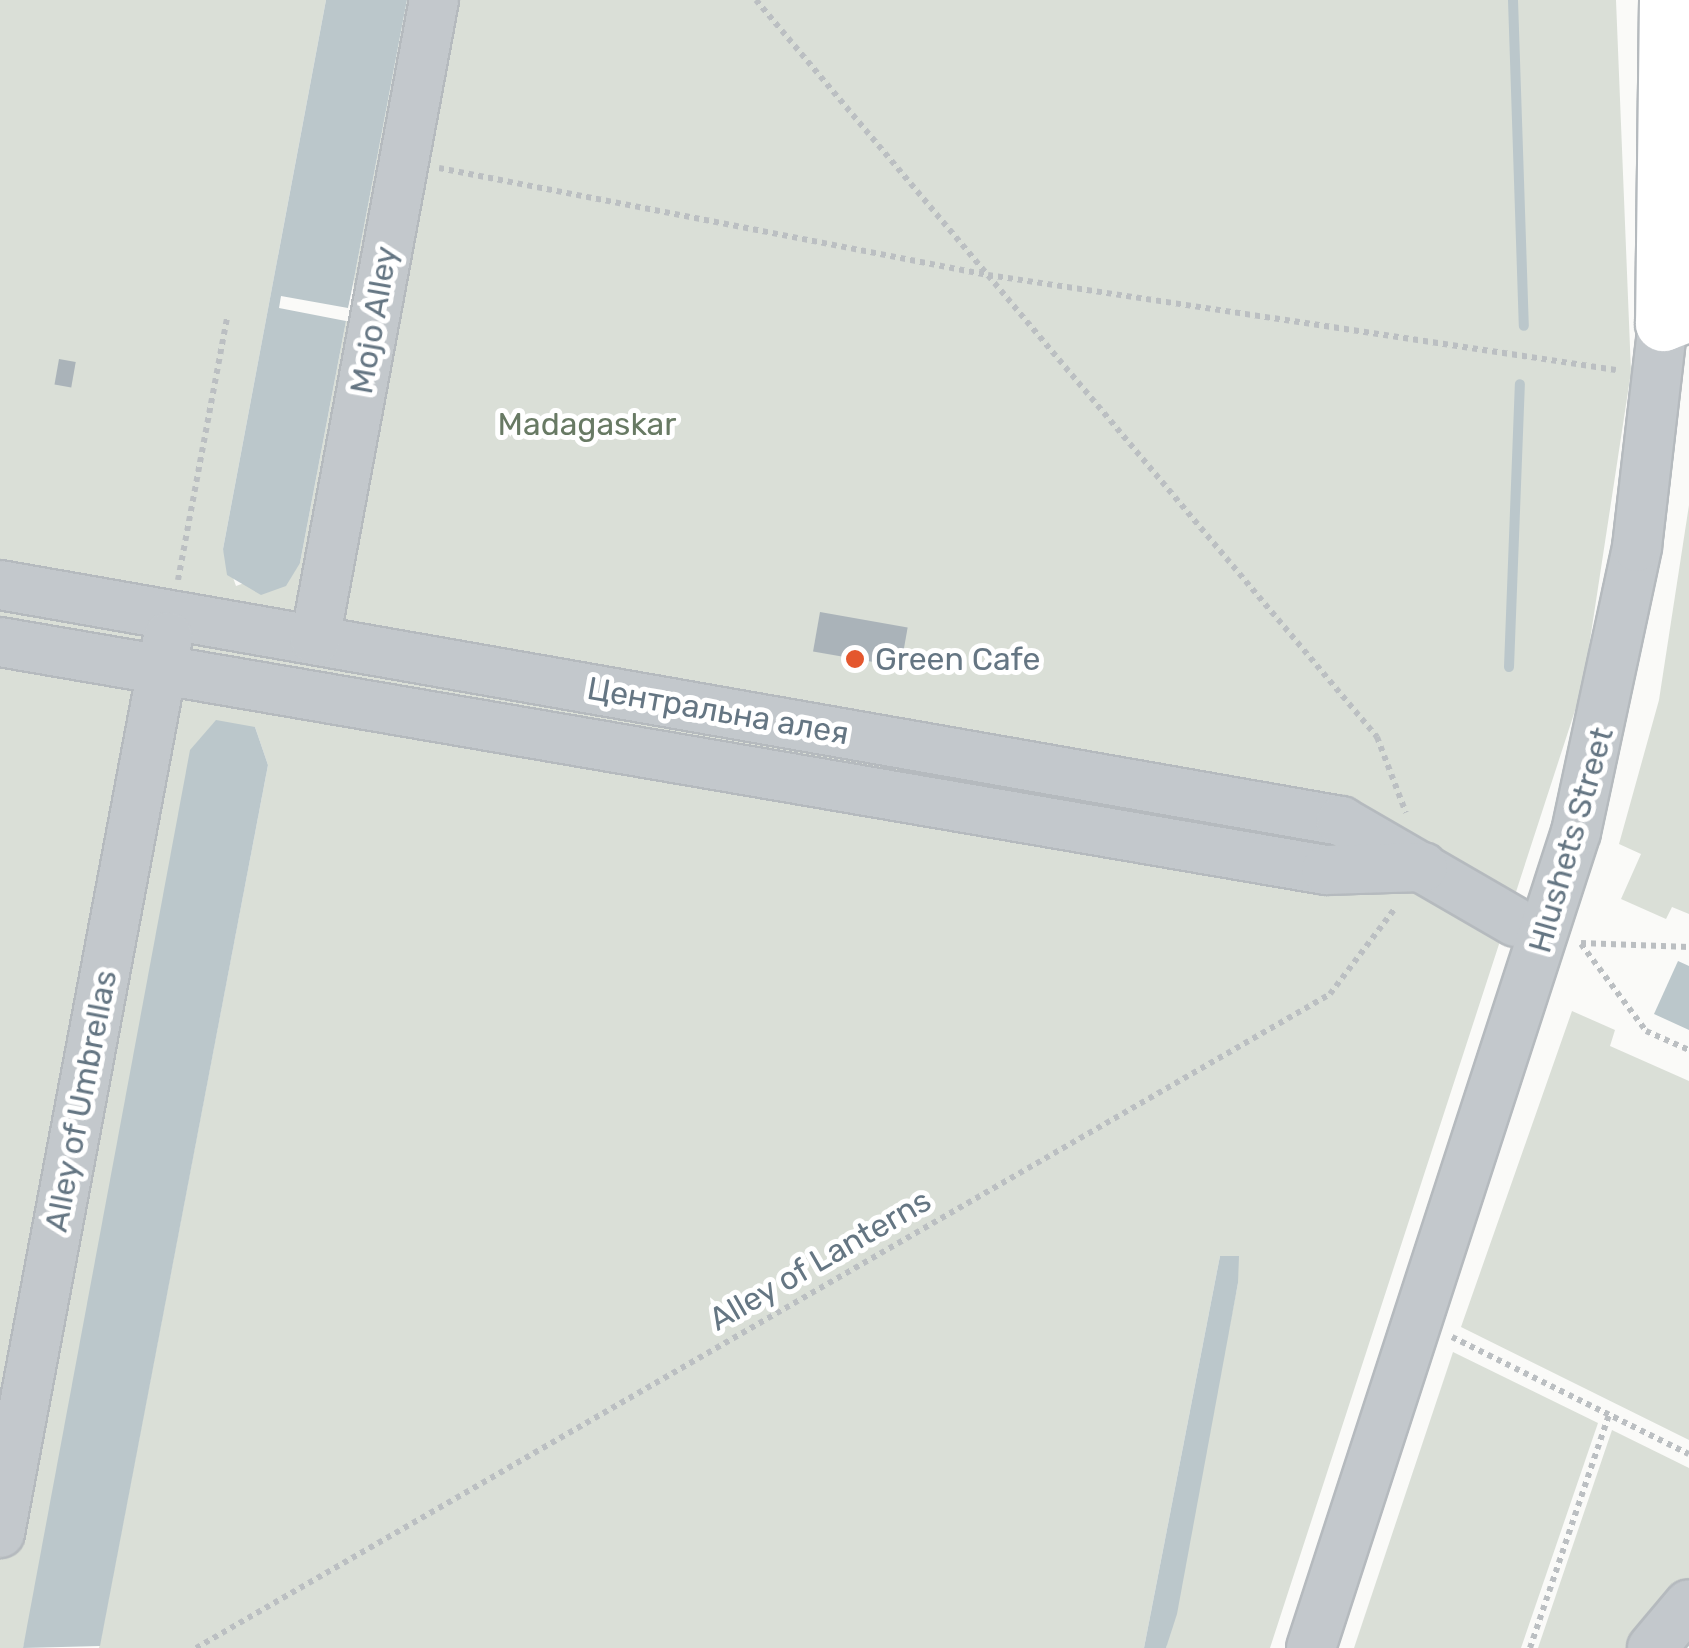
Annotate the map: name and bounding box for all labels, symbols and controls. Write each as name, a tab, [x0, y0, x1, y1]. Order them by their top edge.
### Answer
street label: Mojo Alley	[342, 243, 406, 397]
park label: Madagaskar	[498, 405, 676, 443]
place label: Green Cafe	[875, 640, 1040, 678]
marker: Green Cafe	[844, 648, 866, 670]
street label: Центральна алея	[584, 669, 852, 753]
street label: Hlushets Street	[1520, 723, 1622, 957]
street label: Alley of Umbrellas	[37, 966, 125, 1236]
street label: Alley of Lanterns	[702, 1181, 938, 1339]

